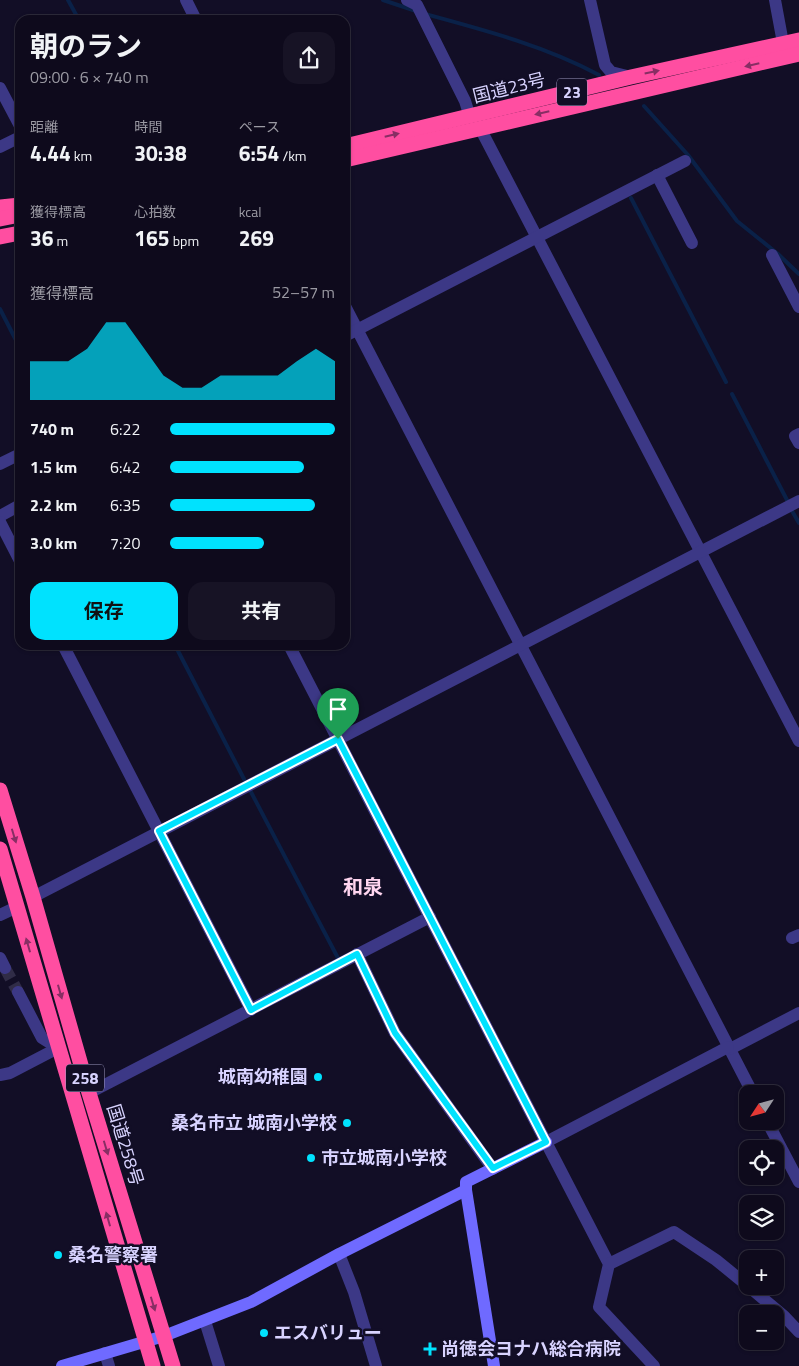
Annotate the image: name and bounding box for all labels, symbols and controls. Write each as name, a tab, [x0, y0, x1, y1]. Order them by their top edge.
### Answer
text: 朝のラン	[30, 24, 142, 67]
button: share	[283, 32, 335, 84]
one-way arrow	[744, 61, 759, 69]
text: 09:00 · 6 × 740 m	[30, 65, 149, 89]
street label: 国道23号	[470, 65, 548, 110]
one-way arrow	[645, 68, 660, 76]
road number: 23	[557, 78, 587, 105]
one-way arrow	[535, 109, 550, 117]
text: 距離	[30, 116, 58, 137]
text: 時間	[134, 116, 162, 137]
text: ペース	[239, 116, 280, 137]
one-way arrow	[385, 131, 400, 139]
text: 4.44	[30, 137, 71, 169]
text: 30:38	[134, 137, 187, 169]
text: 6:54	[239, 137, 279, 169]
text: km	[71, 145, 92, 166]
text: /km	[279, 145, 307, 166]
text: 獲得標高	[30, 201, 86, 222]
text: 心拍数	[134, 201, 176, 222]
text: kcal	[239, 201, 262, 222]
text: 36	[30, 222, 54, 254]
text: 165	[134, 222, 170, 254]
text: 269	[239, 222, 274, 254]
text: m	[54, 230, 68, 251]
text: bpm	[170, 230, 199, 251]
text: 52–57 m	[272, 280, 335, 304]
text: 獲得標高	[30, 281, 94, 305]
text: 740 m	[30, 417, 74, 441]
text: 6:22	[110, 417, 140, 441]
text: 1.5 km	[30, 455, 77, 479]
text: 6:42	[110, 455, 140, 479]
text: 2.2 km	[30, 493, 77, 517]
text: 6:35	[110, 493, 140, 517]
text: 3.0 km	[30, 531, 77, 555]
text: 7:20	[110, 531, 140, 555]
button: 保存	[30, 582, 178, 640]
button: 共有	[188, 582, 335, 640]
pin	[317, 688, 359, 739]
icon: arrive	[324, 695, 352, 723]
one-way arrow	[11, 829, 19, 844]
district label: 和泉	[343, 871, 383, 902]
one-way arrow	[24, 938, 32, 953]
one-way arrow	[57, 985, 65, 1000]
place label: 城南幼稚園	[218, 1063, 308, 1090]
road number: 258	[66, 1064, 104, 1092]
marker: 城南幼稚園	[312, 1071, 324, 1083]
north arrow	[739, 1085, 784, 1130]
map controls	[739, 1085, 784, 1350]
street label: 国道258号	[100, 1101, 151, 1189]
place label: 桑名市立 城南小学校	[171, 1109, 337, 1136]
marker: 桑名市立 城南小学校	[341, 1117, 353, 1129]
button: locate	[739, 1140, 784, 1185]
one-way arrow	[103, 1141, 111, 1156]
place label: 市立城南小学校	[321, 1144, 447, 1171]
marker: 市立城南小学校	[305, 1152, 317, 1164]
button: layers	[739, 1195, 784, 1240]
one-way arrow	[104, 1211, 112, 1226]
place label: 桑名警察署	[68, 1241, 158, 1268]
marker: 桑名警察署	[52, 1249, 64, 1261]
button: +	[739, 1250, 784, 1295]
one-way arrow	[150, 1296, 158, 1311]
button: −	[739, 1305, 784, 1350]
place label: エスバリュー	[274, 1319, 382, 1346]
marker: エスバリュー	[258, 1327, 270, 1339]
place label: 尚徳会ヨナハ総合病院	[441, 1335, 621, 1362]
marker: 尚徳会ヨナハ総合病院	[423, 1342, 437, 1356]

